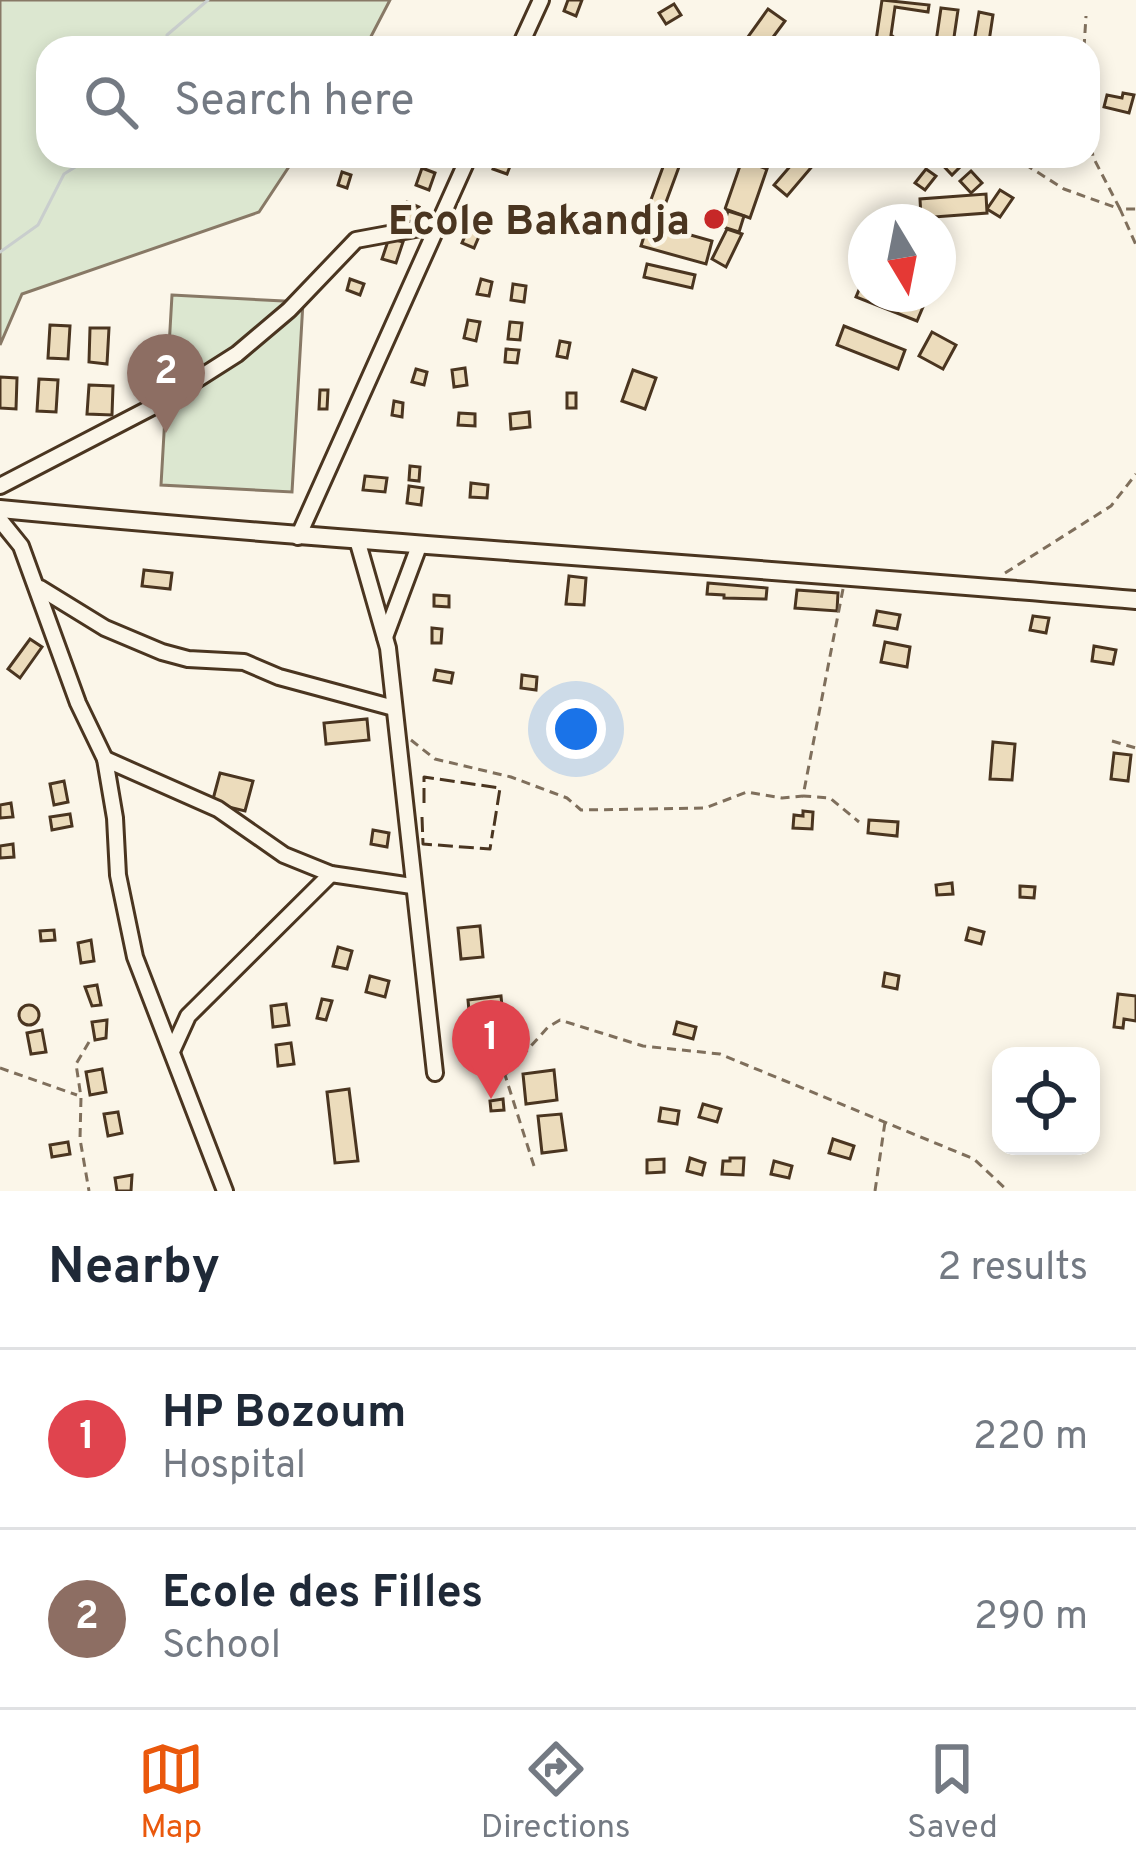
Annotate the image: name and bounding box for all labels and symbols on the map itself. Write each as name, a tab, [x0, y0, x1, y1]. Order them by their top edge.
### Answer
place label: Ecole Bakandja	[388, 197, 690, 250]
north arrow	[848, 204, 956, 312]
marker: Ecole Bakandja	[701, 206, 727, 232]
pin: 2	[127, 334, 205, 433]
your location	[546, 699, 606, 759]
pin: 1	[452, 1000, 530, 1099]

